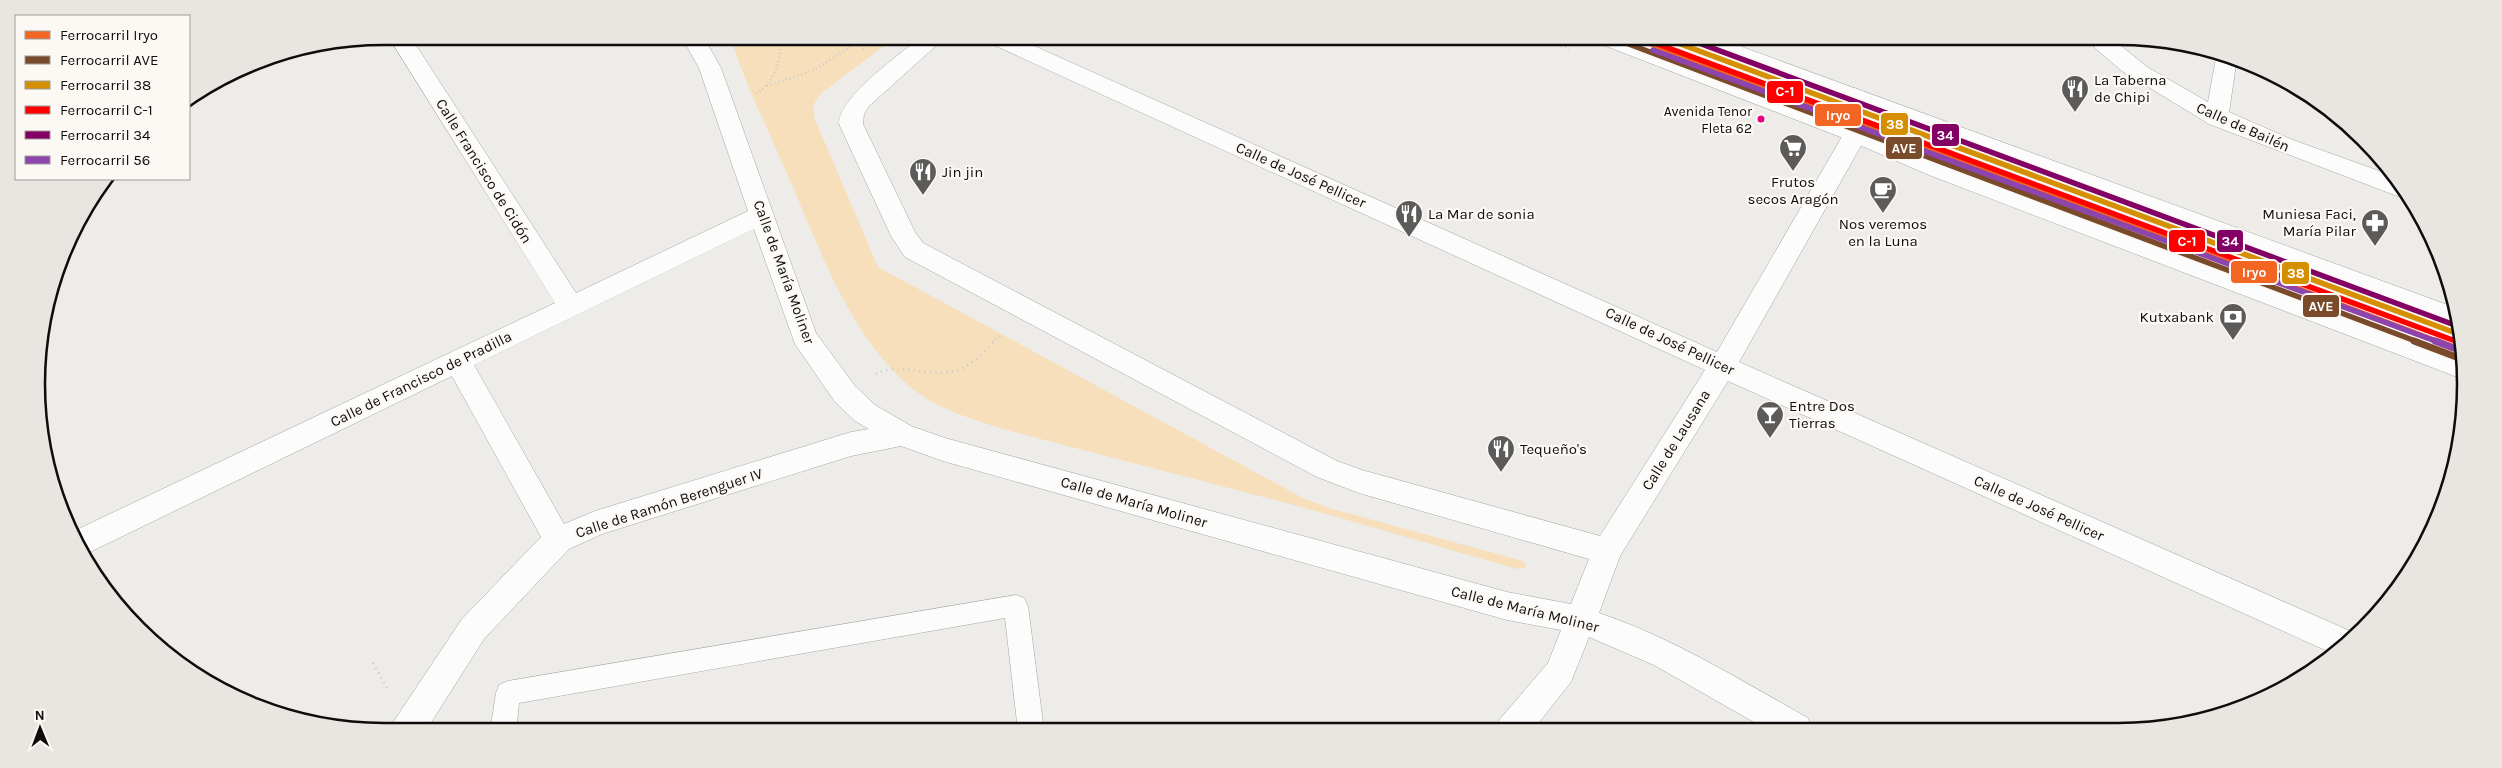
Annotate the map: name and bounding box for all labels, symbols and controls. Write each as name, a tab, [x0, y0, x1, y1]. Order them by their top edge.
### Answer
legend	[15, 15, 190, 180]
text: Ferrocarril Iryo	[60, 26, 158, 44]
text: Ferrocarril AVE	[60, 51, 158, 69]
place label: La Taberna de Chipi	[2094, 71, 2167, 106]
restaurant icon: La Taberna de Chipi	[2060, 74, 2090, 113]
text: Ferrocarril 38	[60, 76, 151, 94]
line badge: C-1	[1766, 80, 1804, 104]
text: C-1	[1775, 83, 1795, 100]
street label: Calle Francisco de Cidón	[432, 95, 536, 247]
street label: Calle de Bailén	[2194, 98, 2292, 156]
text: Ferrocarril C-1	[60, 101, 153, 119]
place label: Avenida Tenor Fleta 62	[1664, 103, 1753, 137]
line badge: Iryo	[1814, 103, 1862, 127]
text: Iryo	[1826, 107, 1850, 124]
line badge: 38	[1880, 112, 1909, 136]
marker: Avenida Tenor Fleta 62	[1756, 114, 1766, 124]
text: 38	[1886, 116, 1904, 133]
line badge: 34	[1931, 123, 1960, 147]
text: Ferrocarril 34	[60, 126, 151, 144]
text: 34	[1936, 127, 1954, 144]
supermarket icon: Frutos secos Aragón	[1778, 133, 1808, 172]
line badge: AVE	[1885, 136, 1923, 160]
street label: Calle de José Pellicer	[1233, 138, 1369, 212]
text: AVE	[1892, 140, 1916, 157]
text: Ferrocarril 56	[60, 151, 150, 169]
restaurant icon: Jin jin	[908, 157, 938, 196]
place label: Jin jin	[942, 163, 983, 181]
place label: Frutos secos Aragón	[1748, 173, 1838, 208]
cafe icon: Nos veremos en la Luna	[1868, 175, 1898, 214]
street label: Calle de María Moliner	[750, 198, 819, 347]
restaurant icon: La Mar de sonia	[1394, 199, 1424, 238]
place label: La Mar de sonia	[1428, 205, 1535, 223]
place label: Muniesa Faci, María Pilar	[2262, 205, 2357, 240]
pharmacy icon: Muniesa Faci, María Pilar	[2360, 208, 2390, 247]
place label: Nos veremos en la Luna	[1839, 215, 1927, 250]
line badge: C-1	[2168, 229, 2206, 253]
line badge: 34	[2216, 229, 2244, 253]
text: C-1	[2177, 233, 2197, 250]
text: 34	[2221, 233, 2239, 250]
line badge: Iryo	[2230, 260, 2278, 284]
line badge: 38	[2281, 261, 2310, 285]
text: Iryo	[2242, 264, 2266, 281]
text: 38	[2287, 265, 2305, 282]
line badge: AVE	[2302, 294, 2340, 318]
text: AVE	[2309, 298, 2333, 315]
bank icon: Kutxabank	[2218, 302, 2248, 341]
street label: Calle de José Pellicer	[1603, 303, 1738, 379]
place label: Kutxabank	[2140, 308, 2214, 326]
street label: Calle de Francisco de Pradilla	[327, 327, 515, 431]
street label: Calle de Lausana	[1638, 386, 1714, 494]
place label: Entre Dos Tierras	[1789, 397, 1855, 432]
bar icon: Entre Dos Tierras	[1755, 400, 1785, 439]
restaurant icon: Tequeño's	[1486, 434, 1516, 473]
place label: Tequeño's	[1520, 440, 1587, 458]
street label: Calle de Ramón Berenguer IV	[573, 464, 765, 542]
street label: Calle de José Pellicer	[1971, 471, 2107, 545]
street label: Calle de María Moliner	[1059, 472, 1210, 532]
street label: Calle de María Moliner	[1449, 582, 1601, 636]
north arrow	[15, 703, 65, 753]
text: N	[35, 707, 45, 724]

